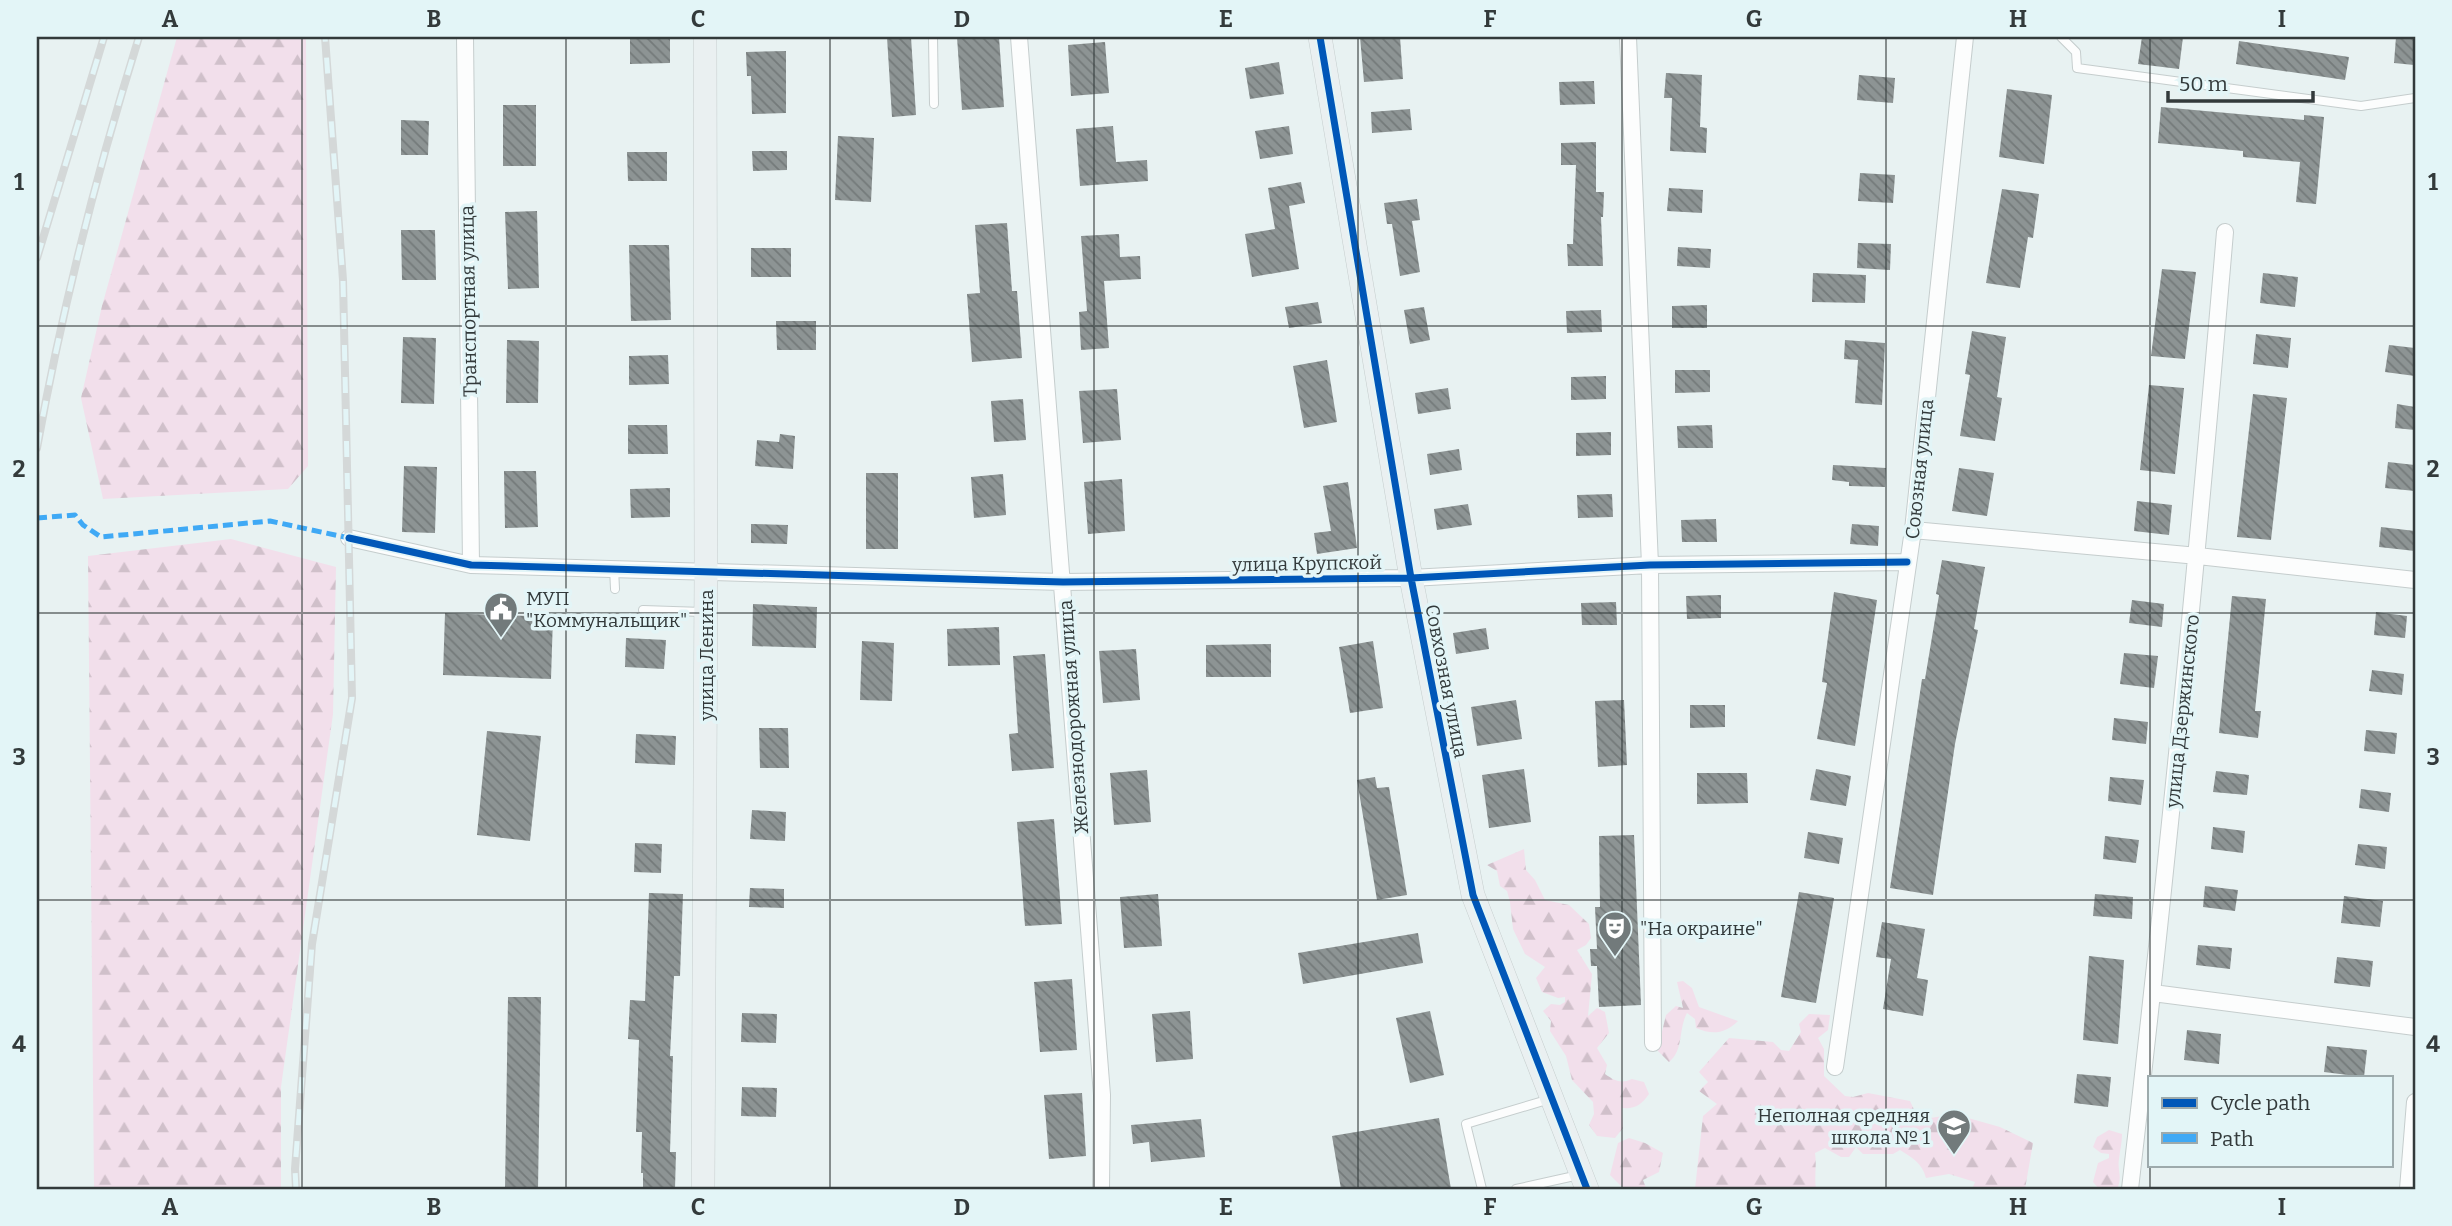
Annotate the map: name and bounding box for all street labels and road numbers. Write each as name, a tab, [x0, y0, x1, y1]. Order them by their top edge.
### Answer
street label: Транспортная улица	[455, 204, 482, 397]
street label: Союзная улица	[1901, 397, 1938, 540]
street label: улица Крупской	[1231, 551, 1382, 576]
street label: улица Ленина	[695, 589, 718, 722]
street label: Железнодорожная улица	[1054, 598, 1093, 835]
street label: Совхозная улица	[1420, 602, 1473, 761]
street label: улица Дзержинского	[2161, 613, 2204, 810]

